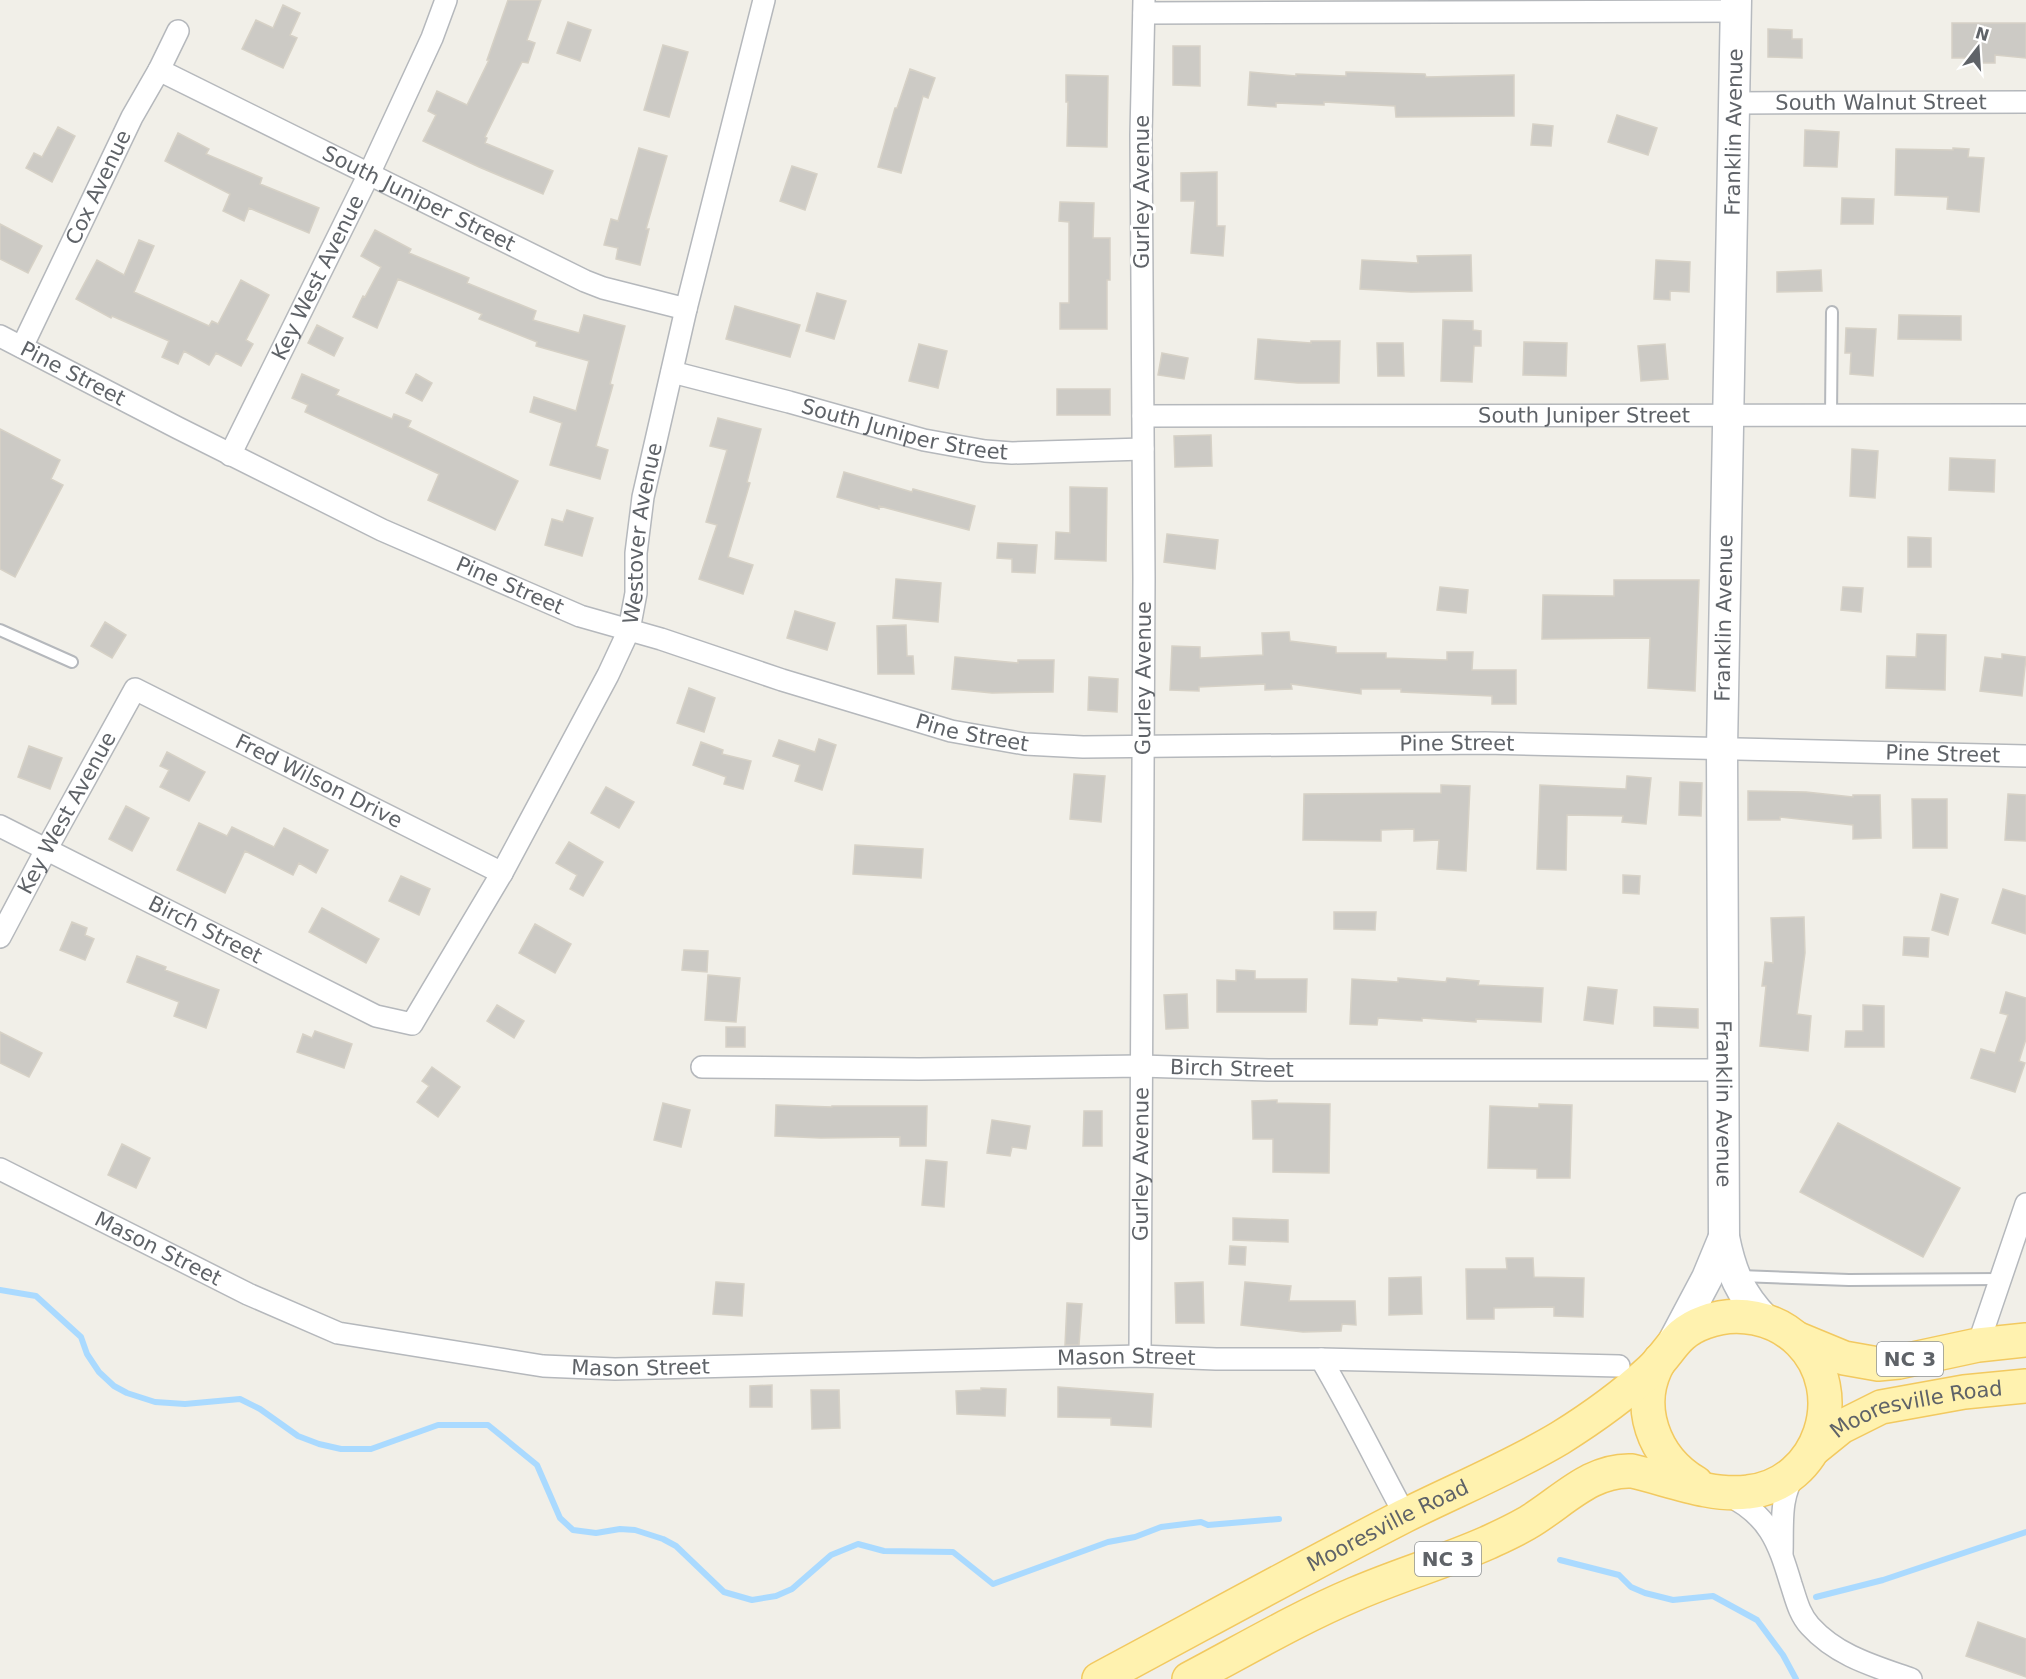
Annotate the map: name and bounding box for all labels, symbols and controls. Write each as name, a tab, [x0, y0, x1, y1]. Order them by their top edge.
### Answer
north arrow	[1948, 18, 2008, 78]
text: N	[1973, 23, 1991, 45]
street label: Franklin Avenue	[1721, 48, 1747, 216]
street label: South Walnut Street	[1775, 90, 1987, 115]
street label: Gurley Avenue	[1130, 115, 1154, 269]
street label: Cox Avenue	[61, 126, 136, 248]
street label: South Juniper Street	[319, 141, 519, 256]
street label: Key West Avenue	[267, 191, 369, 364]
street label: Pine Street	[16, 337, 129, 411]
street label: South Juniper Street	[799, 394, 1009, 465]
street label: South Juniper Street	[1478, 403, 1690, 428]
street label: Westover Avenue	[618, 440, 667, 626]
street label: Franklin Avenue	[1711, 534, 1737, 702]
street label: Pine Street	[453, 552, 567, 619]
street label: Gurley Avenue	[1131, 601, 1156, 755]
street label: Pine Street	[913, 709, 1030, 756]
street label: Key West Avenue	[13, 728, 121, 898]
street label: Fred Wilson Drive	[231, 729, 406, 833]
street label: Pine Street	[1399, 731, 1515, 756]
street label: Pine Street	[1885, 741, 2001, 767]
street label: Birch Street	[145, 891, 266, 968]
street label: Franklin Avenue	[1711, 1020, 1736, 1188]
street label: Birch Street	[1170, 1055, 1294, 1082]
street label: Gurley Avenue	[1129, 1087, 1153, 1241]
street label: Mason Street	[91, 1207, 225, 1291]
road number: NC 3	[1877, 1342, 1943, 1376]
street label: Mason Street	[1057, 1344, 1196, 1370]
street label: Mason Street	[571, 1355, 710, 1381]
street label: Mooresville Road	[1825, 1376, 2004, 1443]
street label: Mooresville Road	[1303, 1475, 1473, 1577]
road number: NC 3	[1415, 1542, 1481, 1576]

